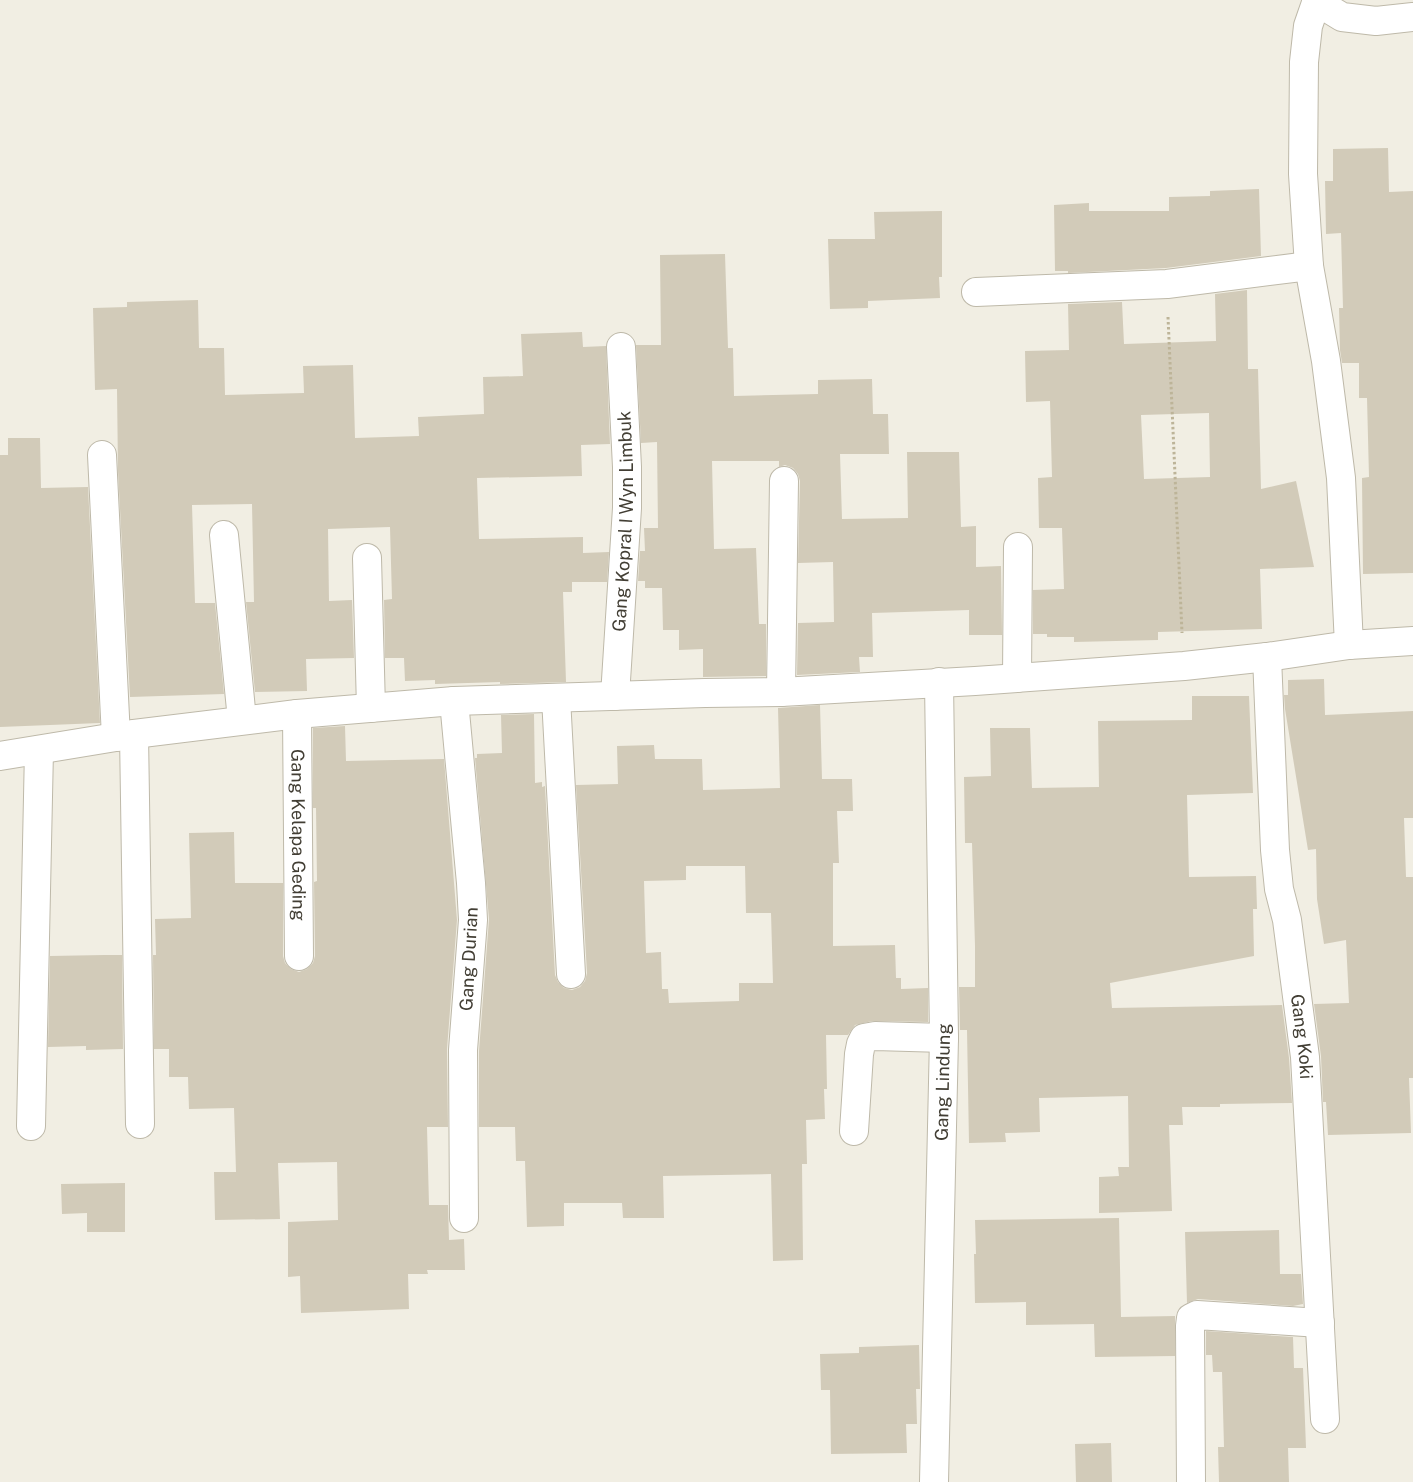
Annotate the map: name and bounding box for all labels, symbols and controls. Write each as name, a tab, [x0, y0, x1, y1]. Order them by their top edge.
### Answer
street label: Gang Kopral I Wyn Limbuk	[608, 410, 637, 632]
street label: Gang Kelapa Geding	[287, 749, 310, 921]
street label: Gang Durian	[455, 906, 482, 1011]
street label: Gang Koki	[1287, 993, 1317, 1080]
street label: Gang Lindung	[931, 1023, 954, 1141]

